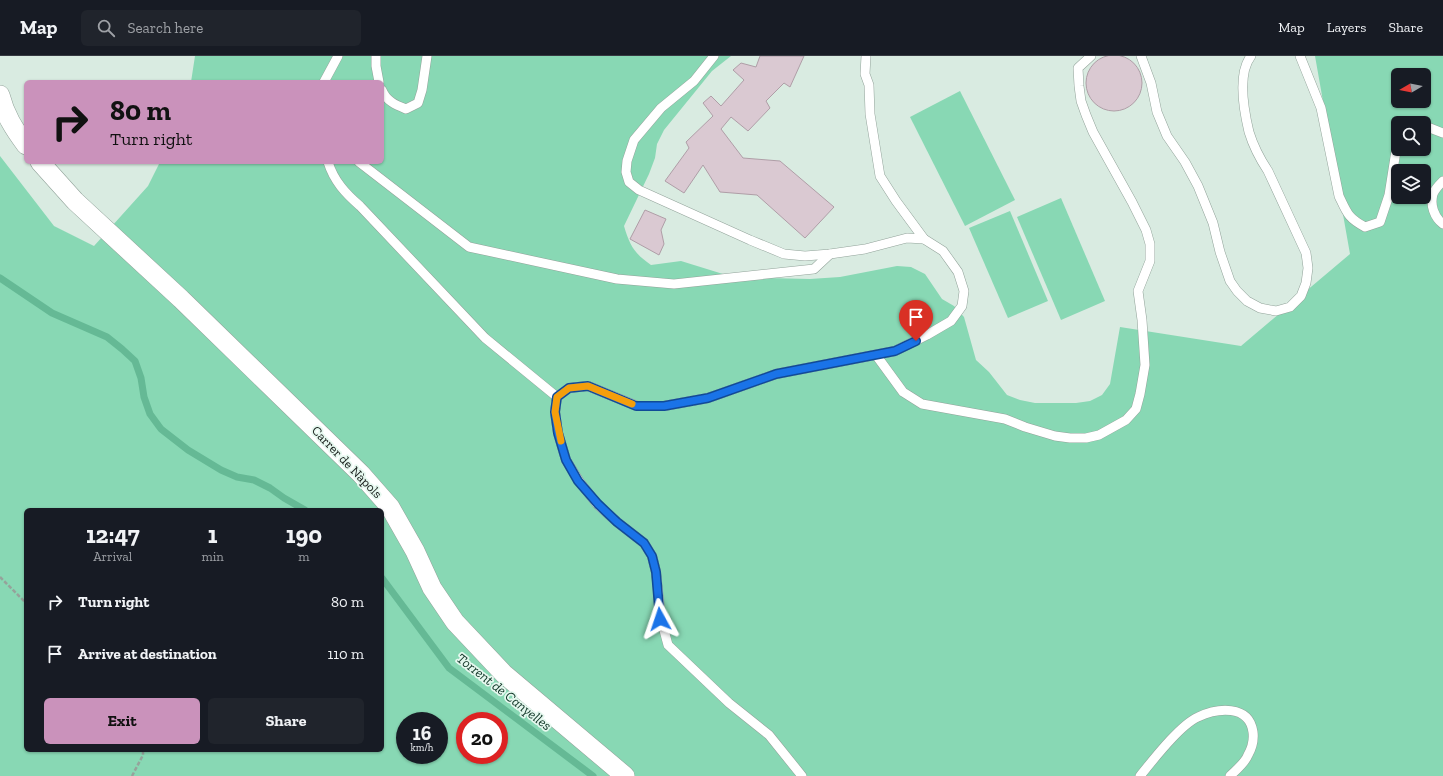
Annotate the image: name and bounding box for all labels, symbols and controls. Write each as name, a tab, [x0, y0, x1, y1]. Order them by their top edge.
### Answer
search box	[81, 10, 361, 46]
text: Map	[20, 16, 57, 39]
icon: search	[95, 17, 117, 39]
text: Search here	[127, 19, 203, 37]
text: Map	[1278, 19, 1305, 36]
text: Layers	[1327, 19, 1366, 36]
text: Share	[1388, 19, 1423, 36]
north arrow	[1391, 68, 1431, 108]
map controls	[1391, 68, 1431, 204]
text: 80 m	[110, 94, 171, 127]
icon: right	[44, 96, 96, 148]
button: search	[1391, 116, 1431, 156]
text: Turn right	[110, 128, 192, 150]
button: layers	[1391, 164, 1431, 204]
pin	[899, 300, 933, 341]
icon: arrive	[905, 306, 927, 328]
street label: Carrer de Nàpols	[309, 423, 385, 501]
text: 12:47	[86, 520, 140, 549]
text: 1	[208, 520, 217, 549]
text: 190	[286, 520, 322, 549]
text: Arrival	[93, 549, 132, 564]
text: min	[201, 549, 224, 564]
text: m	[298, 549, 310, 564]
icon: right	[44, 591, 66, 613]
text: Turn right	[78, 593, 149, 611]
text: 80 m	[331, 593, 364, 611]
position arrow	[639, 598, 681, 640]
icon: arrive	[44, 643, 66, 665]
text: Arrive at destination	[78, 645, 217, 663]
text: 110 m	[327, 645, 364, 663]
water label: Torrent de Canyelles	[453, 650, 555, 734]
button: Exit	[44, 698, 200, 744]
button: Share	[208, 698, 364, 744]
speed limit sign: 20	[456, 712, 508, 764]
text: 16	[413, 721, 431, 745]
text: km/h	[411, 742, 433, 754]

